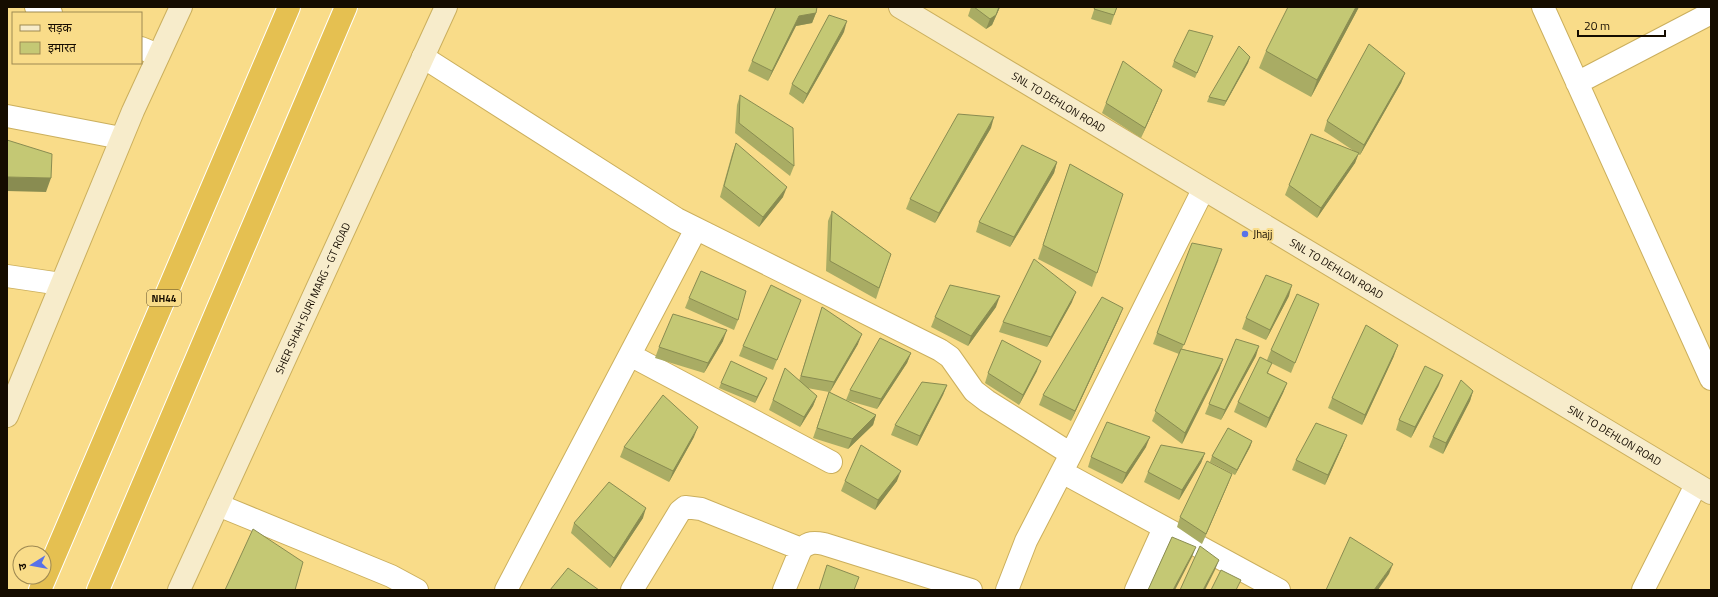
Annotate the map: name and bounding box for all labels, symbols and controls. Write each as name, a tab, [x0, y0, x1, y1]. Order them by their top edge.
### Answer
legend	[12, 12, 142, 64]
scale bar	[1578, 12, 1665, 38]
text: 20 m	[1584, 16, 1610, 35]
text: सड़क	[48, 18, 73, 37]
text: इमारत	[48, 38, 77, 57]
street label: SNL TO DEHLON ROAD	[1009, 68, 1109, 136]
street label: SHER SHAH SURI MARG - GT ROAD	[271, 220, 354, 377]
place label: Jhajj	[1253, 226, 1272, 242]
marker: Jhajj	[1240, 229, 1250, 239]
street label: SNL TO DEHLON ROAD	[1287, 234, 1387, 303]
road number: NH44	[147, 290, 181, 306]
street label: SNL TO DEHLON ROAD	[1565, 401, 1664, 469]
north arrow	[12, 545, 52, 585]
text: उ	[14, 562, 31, 572]

